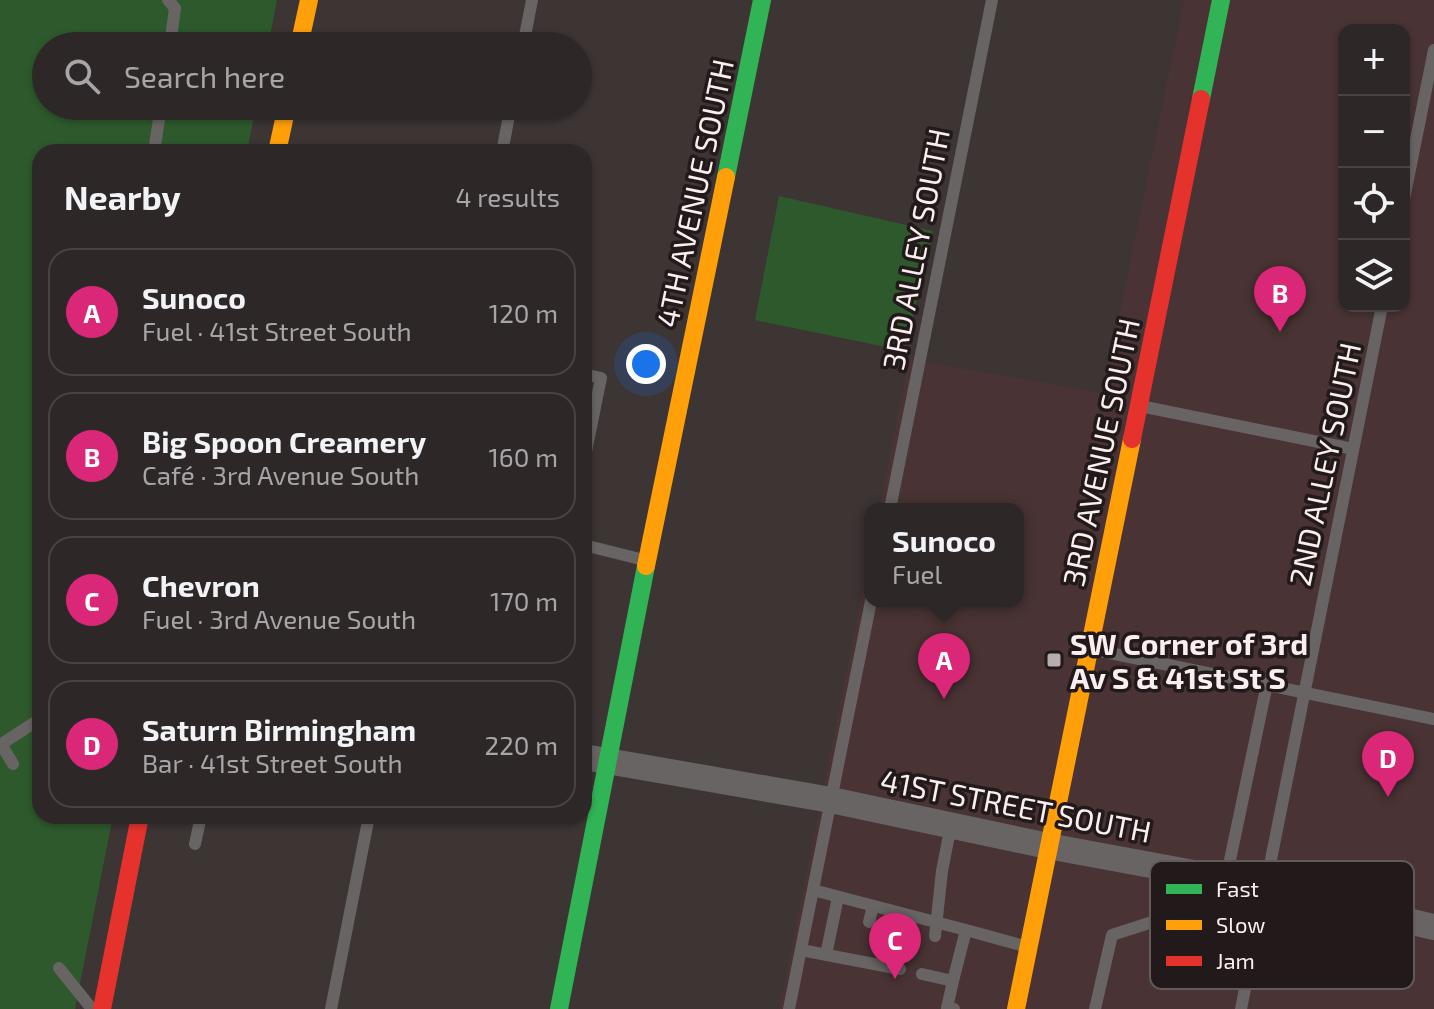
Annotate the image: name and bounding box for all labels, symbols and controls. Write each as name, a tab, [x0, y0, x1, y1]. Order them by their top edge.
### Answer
map controls	[1338, 24, 1410, 312]
button: +	[1338, 24, 1410, 96]
search box	[32, 32, 592, 120]
icon: search	[60, 54, 104, 98]
street label: 4TH AVENUE SOUTH	[648, 56, 740, 330]
text: Search here	[124, 58, 285, 94]
button: −	[1338, 96, 1410, 168]
street label: 3RD ALLEY SOUTH	[874, 125, 956, 373]
button: locate	[1338, 168, 1410, 240]
text: Nearby	[64, 176, 181, 217]
text: 4 results	[455, 181, 560, 212]
button: layers	[1338, 240, 1410, 312]
pin: B	[1254, 266, 1306, 332]
text: Sunoco	[142, 279, 246, 315]
text: A	[84, 297, 100, 328]
text: 120 m	[489, 297, 558, 328]
text: Fuel · 41st Street South	[142, 315, 412, 346]
street label: 3RD AVENUE SOUTH	[1054, 315, 1146, 589]
street label: 2ND ALLEY SOUTH	[1281, 339, 1367, 589]
your location	[626, 344, 666, 384]
text: Big Spoon Creamery	[142, 423, 426, 459]
text: B	[84, 441, 100, 472]
text: 160 m	[489, 441, 558, 472]
text: Café · 3rd Avenue South	[142, 459, 419, 490]
popup	[864, 503, 1024, 607]
text: Sunoco	[892, 522, 996, 558]
text: Fuel	[892, 558, 942, 589]
text: Chevron	[142, 567, 260, 603]
text: C	[84, 585, 100, 616]
text: 170 m	[490, 585, 558, 616]
text: Fuel · 3rd Avenue South	[142, 603, 416, 634]
place label: SW Corner of 3rd Av S & 41st St S	[1070, 625, 1308, 695]
pin: A	[918, 633, 970, 699]
marker: SW Corner of 3rd Av S & 41st St S	[1045, 651, 1063, 669]
text: Saturn Birmingham	[142, 711, 416, 747]
text: D	[83, 729, 101, 760]
text: 220 m	[485, 729, 558, 760]
pin: D	[1362, 731, 1414, 797]
text: Bar · 41st Street South	[142, 747, 403, 778]
street label: 41ST STREET SOUTH	[878, 761, 1154, 849]
legend	[1150, 861, 1414, 989]
text: Fast	[1216, 875, 1259, 901]
text: Slow	[1216, 911, 1265, 937]
pin: C	[869, 913, 921, 979]
text: Jam	[1216, 947, 1255, 973]

